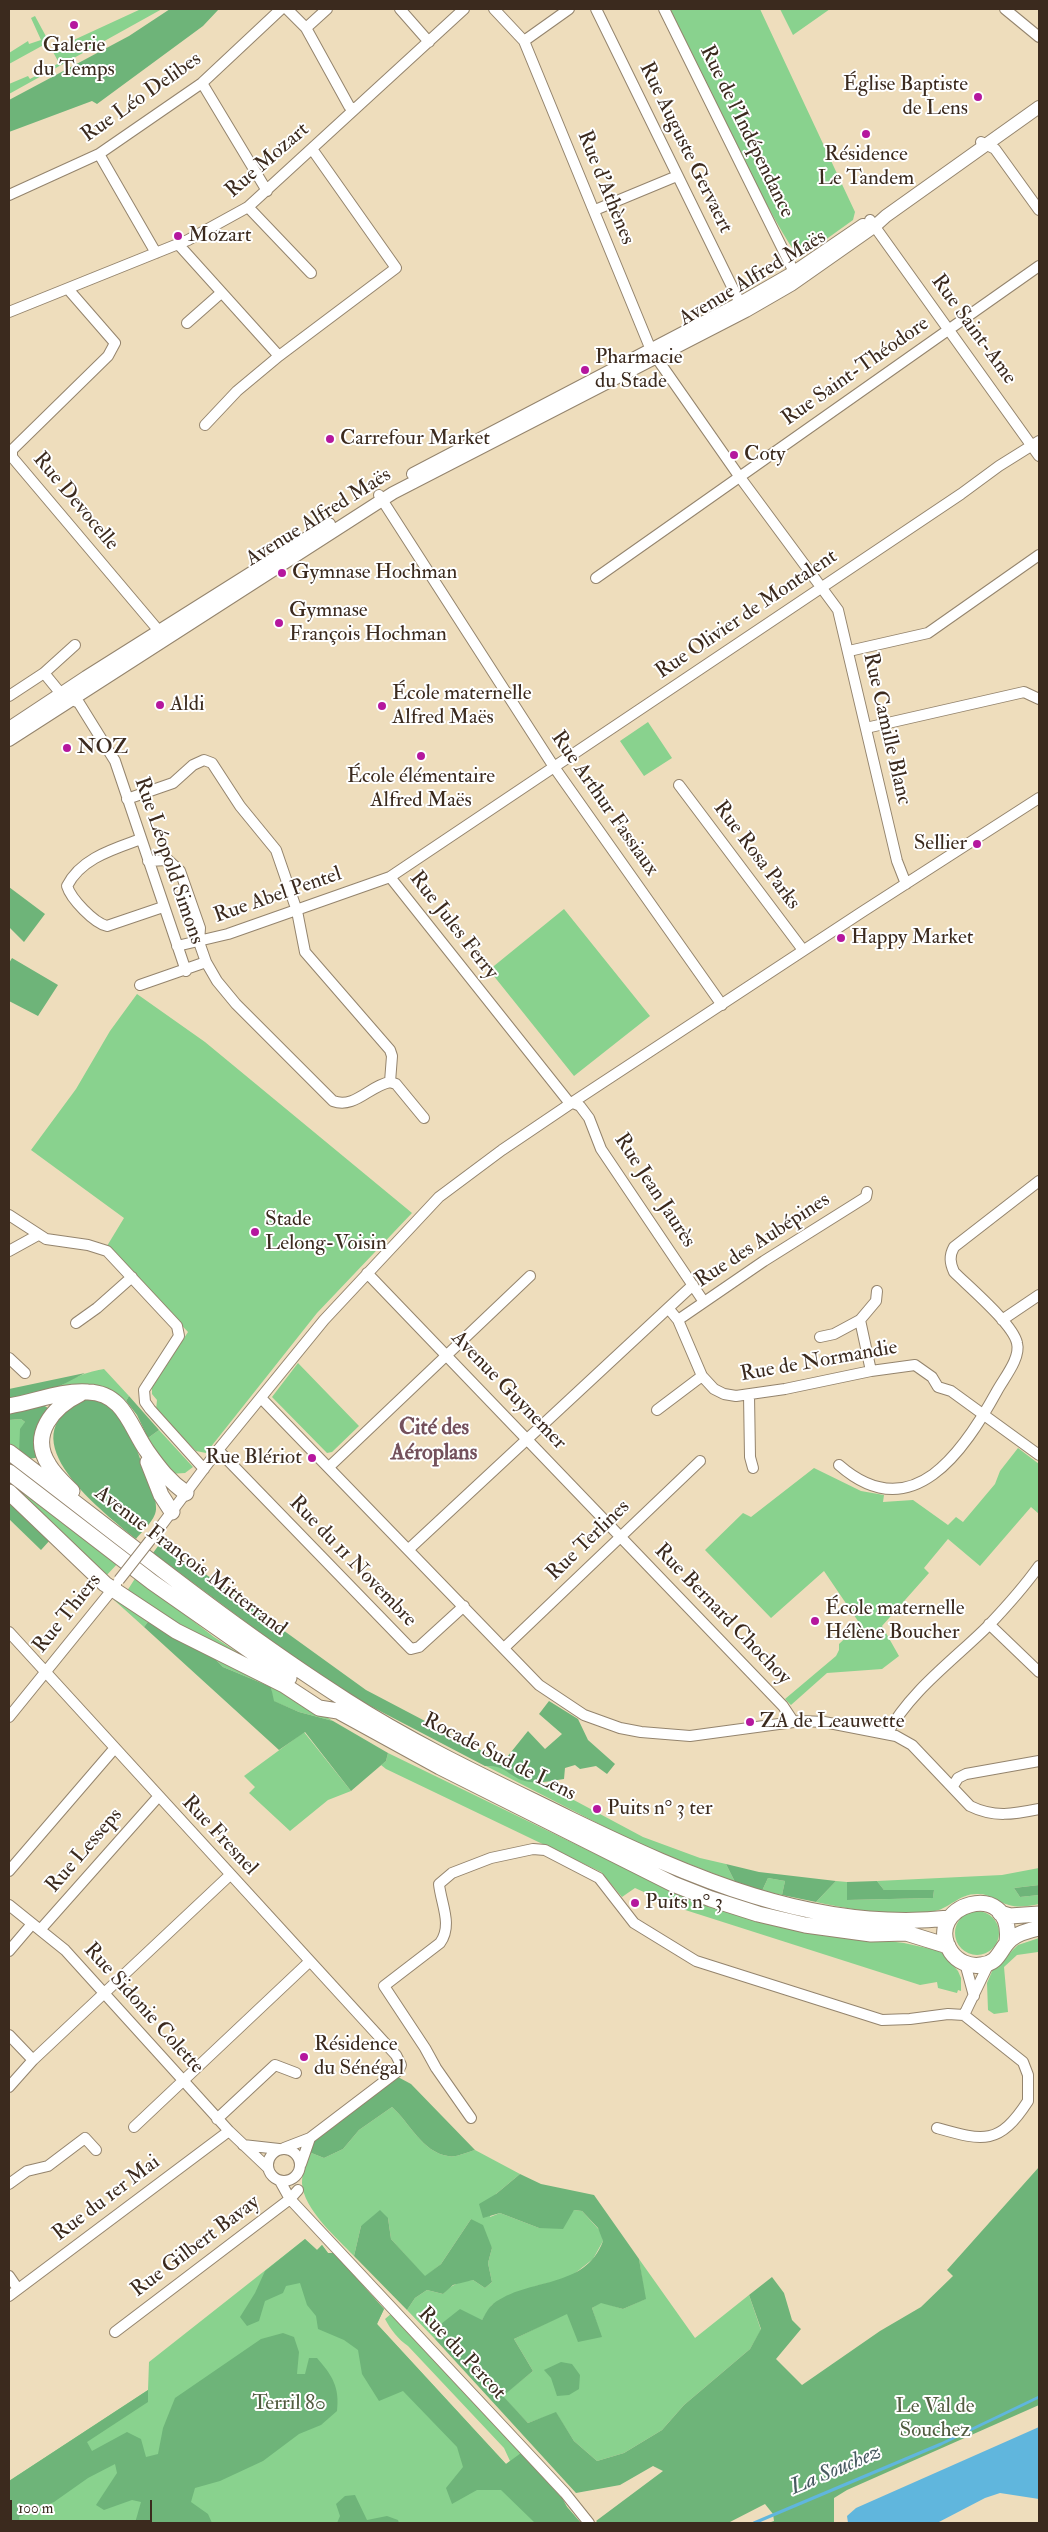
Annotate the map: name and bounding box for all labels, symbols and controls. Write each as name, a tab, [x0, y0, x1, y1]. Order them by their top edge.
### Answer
marker: Galerie du Temps	[68, 19, 80, 31]
place label: Galerie du Temps	[33, 33, 115, 83]
street label: Rue de l'Indépendance	[693, 42, 799, 222]
street label: Rue Léo Delibes	[77, 47, 207, 149]
street label: Rue Auguste Gervaert	[633, 58, 737, 238]
place label: Église Baptiste de Lens	[843, 72, 968, 122]
marker: Église Baptiste de Lens	[972, 91, 984, 103]
street label: Rue Mozart	[221, 118, 315, 204]
street label: Rue d'Athènes	[571, 127, 639, 249]
marker: Résidence Le Tandem	[860, 128, 872, 140]
place label: Résidence Le Tandem	[818, 142, 914, 192]
place label: Mozart	[188, 223, 251, 249]
street label: Avenue Alfred Maës	[675, 225, 831, 333]
marker: Mozart	[172, 230, 184, 242]
street label: Rue Saint-Ame	[925, 270, 1021, 390]
street label: Rue Saint-Théodore	[778, 312, 934, 432]
place label: Pharmacie du Stade	[595, 345, 682, 395]
marker: Pharmacie du Stade	[579, 364, 591, 376]
place label: Carrefour Market	[340, 426, 490, 452]
marker: Carrefour Market	[324, 433, 336, 445]
place label: Coty	[744, 442, 786, 468]
street label: Rue Devocelle	[27, 448, 123, 556]
marker: Coty	[728, 449, 740, 461]
street label: Avenue Alfred Maës	[242, 463, 396, 573]
street label: Rue Olivier de Montalent	[651, 545, 843, 685]
place label: Gymnase Hochman	[292, 560, 457, 586]
marker: Gymnase Hochman	[276, 567, 288, 579]
place label: Gymnase François Hochman	[289, 598, 447, 648]
marker: Gymnase François Hochman	[273, 617, 285, 629]
street label: Rue Camille Blanc	[856, 650, 916, 808]
place label: École maternelle Alfred Maës	[392, 681, 531, 731]
place label: Aldi	[170, 692, 205, 718]
marker: Aldi	[154, 699, 166, 711]
marker: École maternelle Alfred Maës	[376, 700, 388, 712]
street label: Rue Arthur Fassiaux	[545, 727, 663, 881]
place label: NOZ	[77, 735, 128, 761]
marker: NOZ	[61, 742, 73, 754]
marker: École élémentaire Alfred Maës	[415, 750, 427, 762]
place label: École élémentaire Alfred Maës	[347, 764, 495, 814]
street label: Rue Léopold Simons	[128, 774, 208, 948]
street label: Rue Rosa Parks	[707, 797, 805, 915]
place label: Sellier	[914, 831, 967, 857]
marker: Sellier	[971, 838, 983, 850]
street label: Rue Abel Pentel	[211, 862, 345, 930]
street label: Rue Jules Ferry	[403, 867, 503, 985]
place label: Happy Market	[851, 925, 974, 951]
marker: Happy Market	[835, 932, 847, 944]
street label: Rue Jean Jaurès	[608, 1129, 700, 1253]
street label: Rue des Aubépines	[691, 1188, 835, 1294]
place label: Stade Lelong-Voisin	[265, 1207, 387, 1257]
marker: Stade Lelong-Voisin	[249, 1226, 261, 1238]
street label: Avenue Guynemer	[445, 1326, 571, 1456]
street label: Rue de Normandie	[739, 1336, 899, 1388]
district label: Cité des Aéroplans	[391, 1416, 477, 1468]
place label: Rue Blériot	[205, 1445, 302, 1471]
marker: Rue Blériot	[306, 1452, 318, 1464]
street label: Avenue François Mitterrand	[89, 1481, 291, 1643]
street label: Rue du 11 Novembre	[283, 1491, 421, 1633]
street label: Rue Terlines	[542, 1495, 636, 1587]
street label: Rue Bernard Chochoy	[648, 1539, 796, 1691]
street label: Rue Thiers	[28, 1569, 108, 1659]
place label: École maternelle Hélène Boucher	[825, 1596, 964, 1646]
marker: École maternelle Hélène Boucher	[809, 1615, 821, 1627]
street label: Rocade Sud de Lens	[418, 1709, 580, 1807]
place label: ZA de Leauwette	[760, 1709, 904, 1735]
marker: ZA de Leauwette	[744, 1716, 756, 1728]
street label: Rue Fresnel	[176, 1791, 262, 1881]
place label: Puits n° 3 ter	[607, 1796, 713, 1822]
marker: Puits n° 3 ter	[591, 1803, 603, 1815]
street label: Rue Lesseps	[41, 1804, 129, 1898]
place label: Puits n° 3	[645, 1890, 723, 1916]
marker: Puits n° 3	[629, 1897, 641, 1909]
street label: Rue Sidonie Colette	[77, 1938, 209, 2080]
place label: Résidence du Sénégal	[314, 2032, 404, 2082]
marker: Résidence du Sénégal	[298, 2051, 310, 2063]
street label: Rue du 1er Mai	[49, 2151, 165, 2247]
street label: Rue Gilbert Bavay	[127, 2191, 265, 2303]
street label: Rue du Percot	[412, 2302, 510, 2406]
park label: Terril 80	[252, 2391, 326, 2417]
park label: Le Val de Souchez	[895, 2394, 975, 2444]
water label: La Souchez	[786, 2440, 886, 2502]
scale bar	[12, 2490, 155, 2522]
text: 100 m	[18, 2499, 53, 2518]

